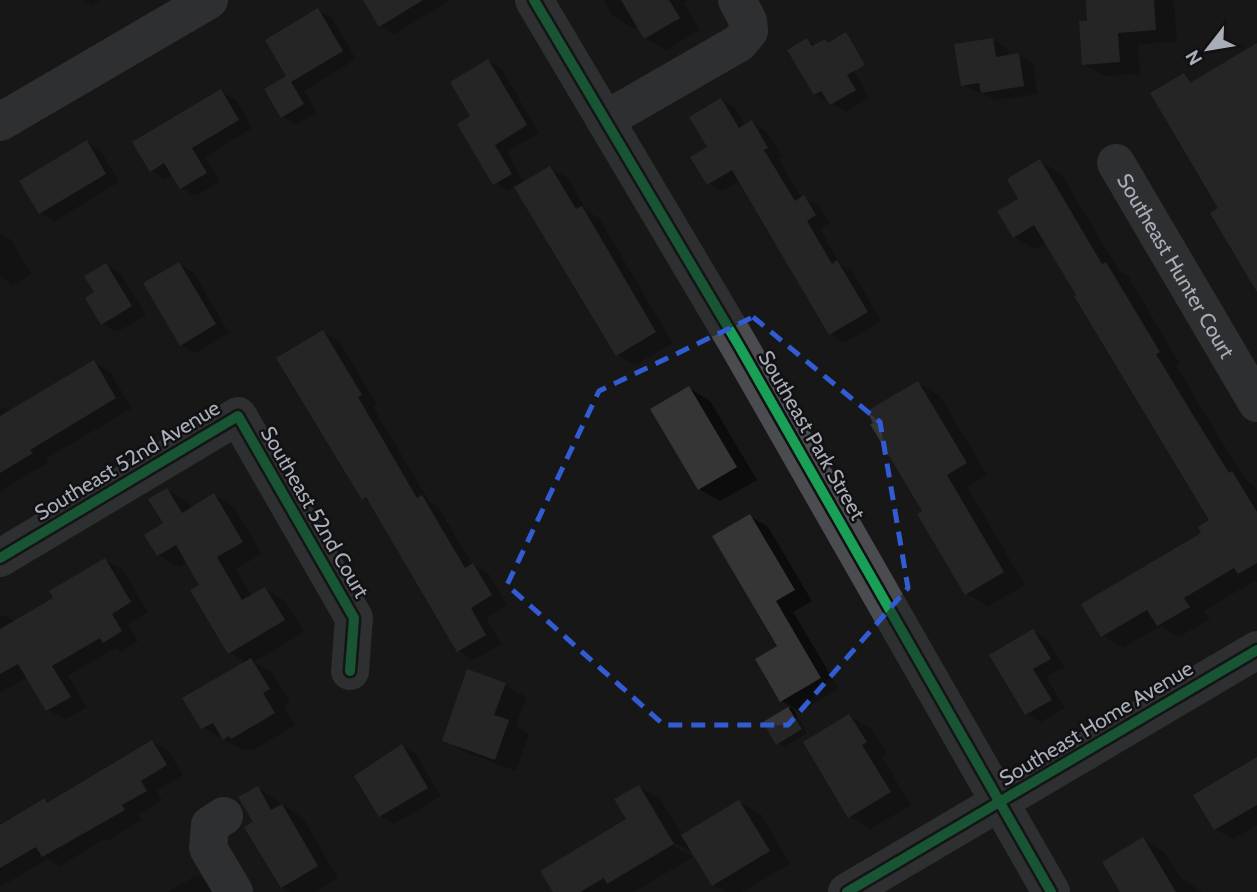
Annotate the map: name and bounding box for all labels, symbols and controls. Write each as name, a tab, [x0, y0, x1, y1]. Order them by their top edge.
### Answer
north arrow	[1173, 14, 1243, 84]
text: N	[1181, 46, 1207, 69]
street label: Southeast Hunter Court	[1112, 169, 1240, 362]
street label: Southeast Park Street	[753, 346, 871, 524]
street label: Southeast 52nd Avenue	[30, 395, 224, 525]
street label: Southeast 52nd Court	[256, 422, 374, 602]
street label: Southeast Home Avenue	[995, 655, 1197, 791]

